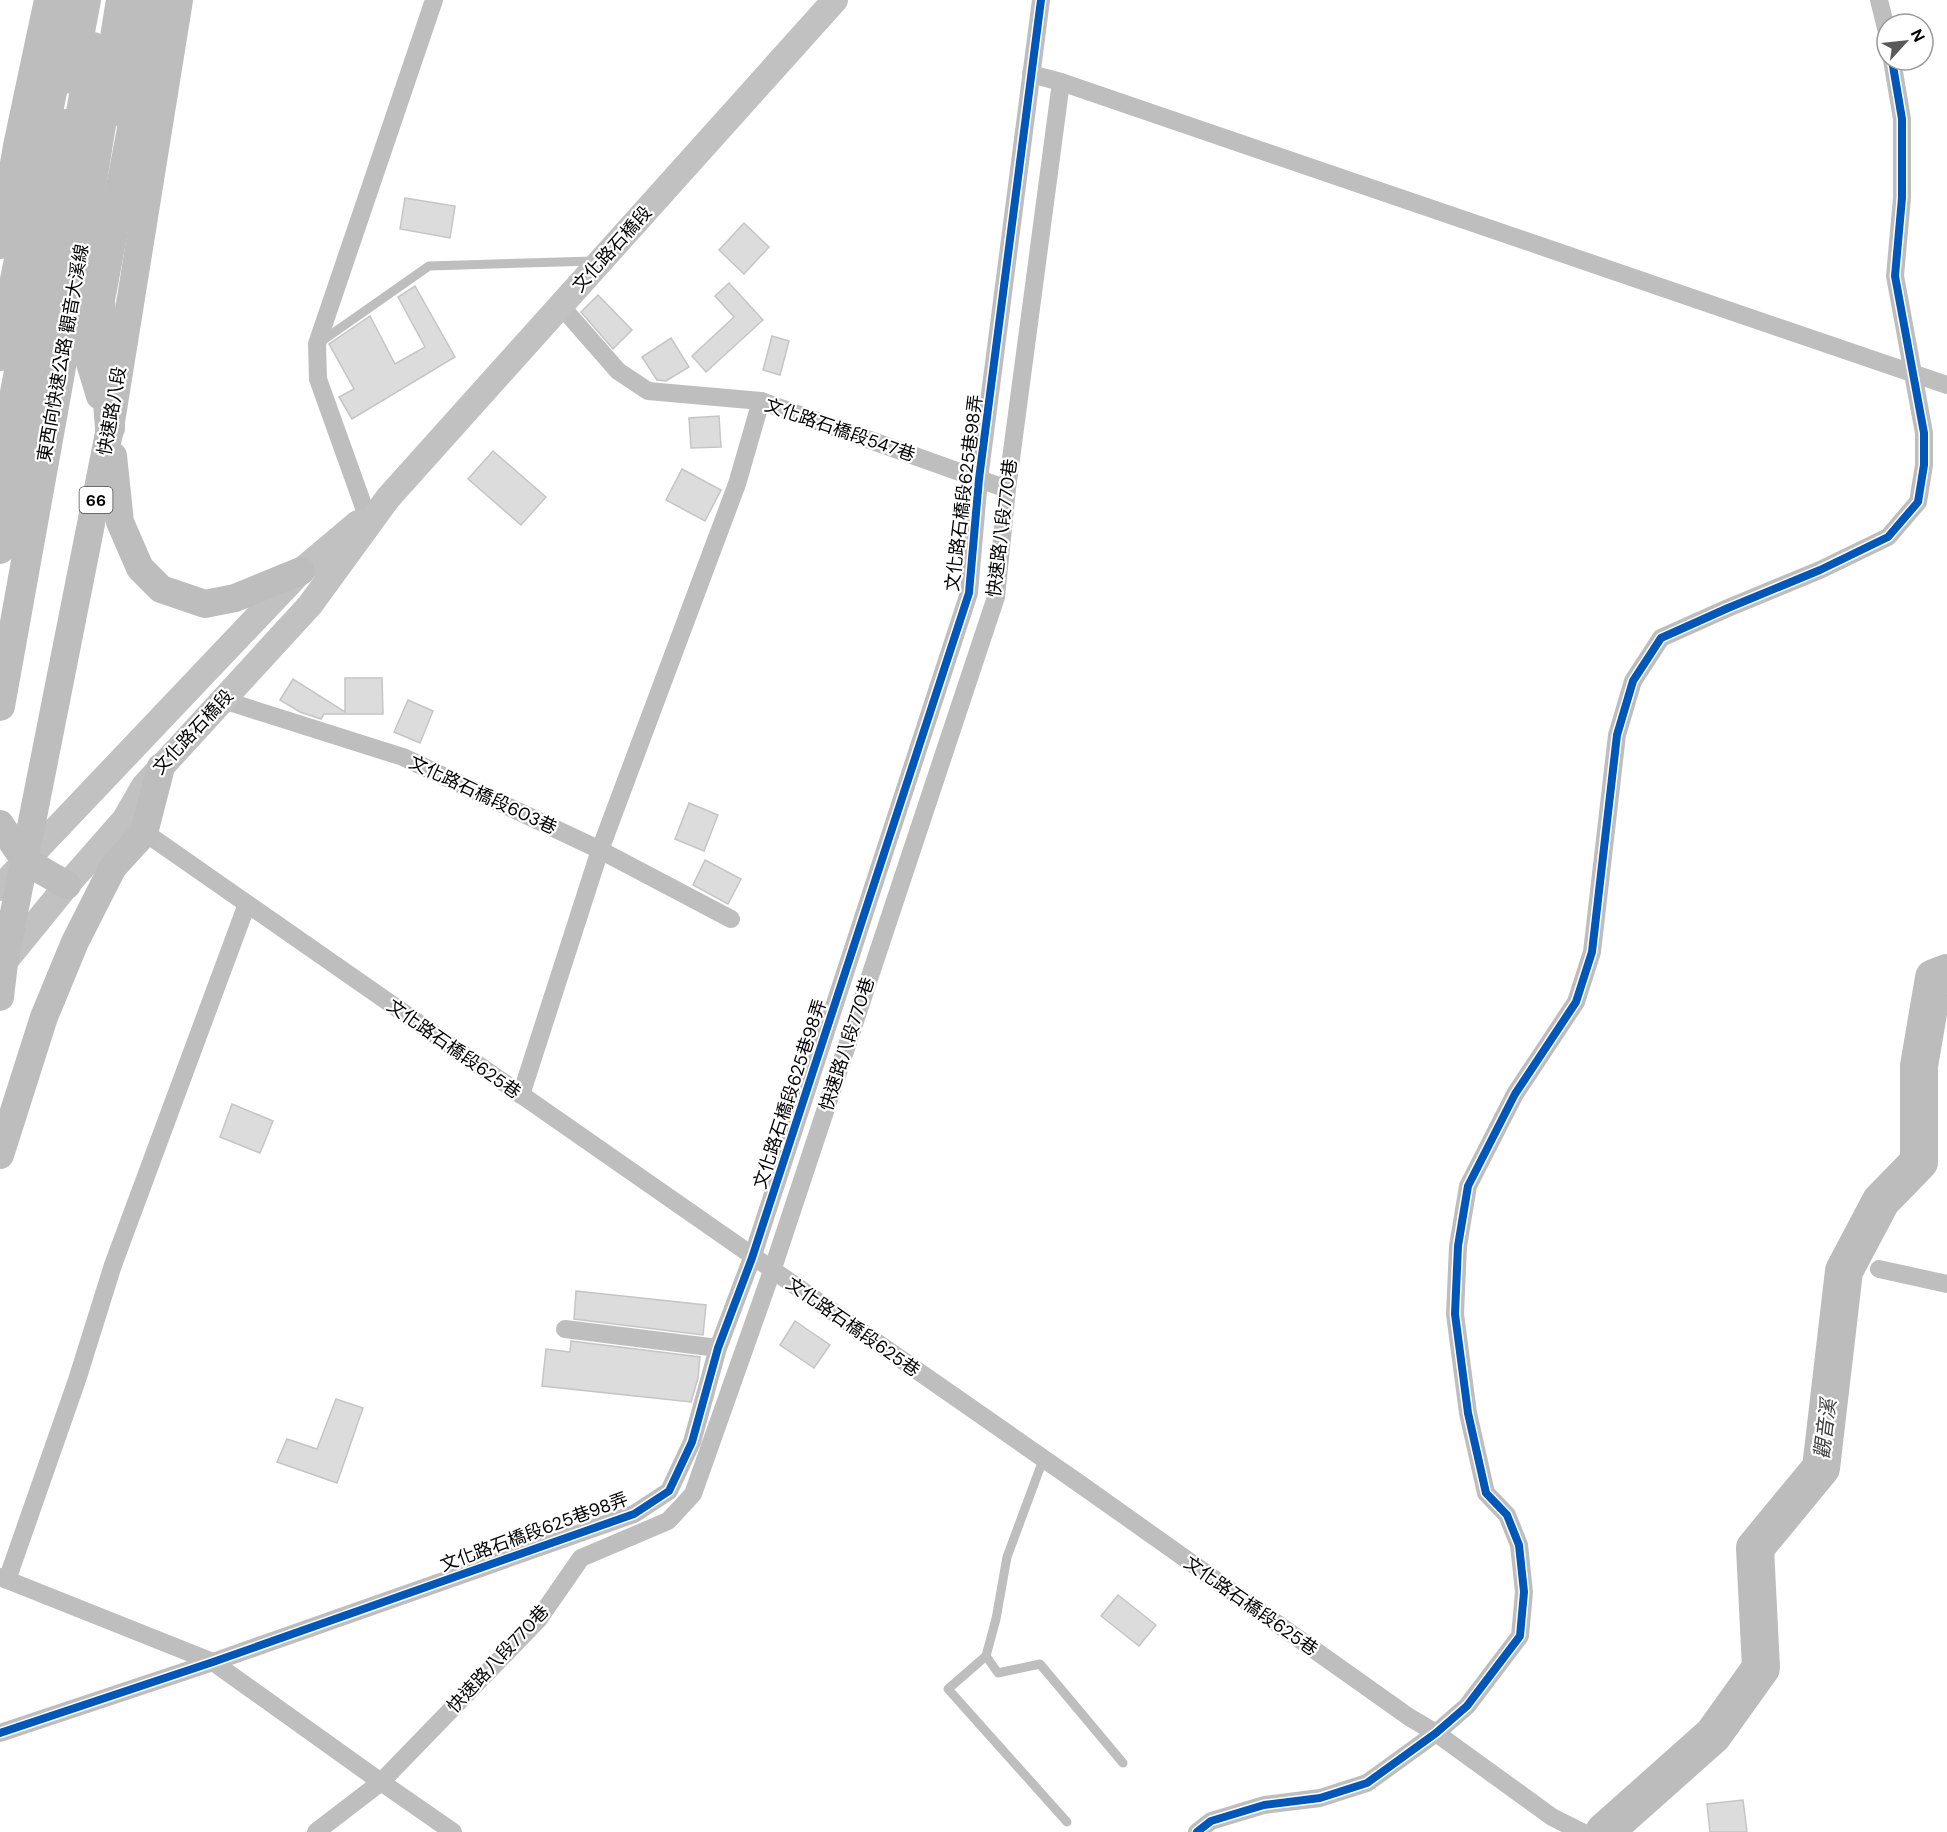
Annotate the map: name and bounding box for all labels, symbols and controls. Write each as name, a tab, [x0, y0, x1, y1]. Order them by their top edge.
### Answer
north arrow	[1875, 12, 1935, 72]
text: N	[1906, 25, 1930, 45]
street label: 文化路石橋段	[567, 201, 657, 297]
street label: 東西向快速公路 觀音大溪線	[32, 242, 94, 464]
street label: 快速路八段	[92, 365, 132, 457]
street label: 文化路石橋段547巷	[762, 393, 918, 467]
street label: 文化路石橋段625巷98弄	[940, 393, 988, 593]
street label: 快速路八段770巷	[982, 457, 1022, 599]
road number: 66	[80, 487, 112, 513]
street label: 文化路石橋段	[147, 684, 239, 780]
street label: 文化路石橋段603巷	[405, 750, 561, 840]
street label: 快速路八段770巷	[814, 974, 880, 1114]
street label: 文化路石橋段625巷	[382, 994, 526, 1104]
street label: 文化路石橋段625巷98弄	[748, 996, 832, 1192]
street label: 文化路石橋段625巷	[781, 1272, 925, 1382]
water label: 觀音溪	[1808, 1395, 1842, 1460]
street label: 文化路石橋段625巷98弄	[437, 1487, 631, 1577]
street label: 文化路石橋段625巷	[1179, 1551, 1323, 1661]
street label: 快速路八段770巷	[442, 1600, 554, 1718]

